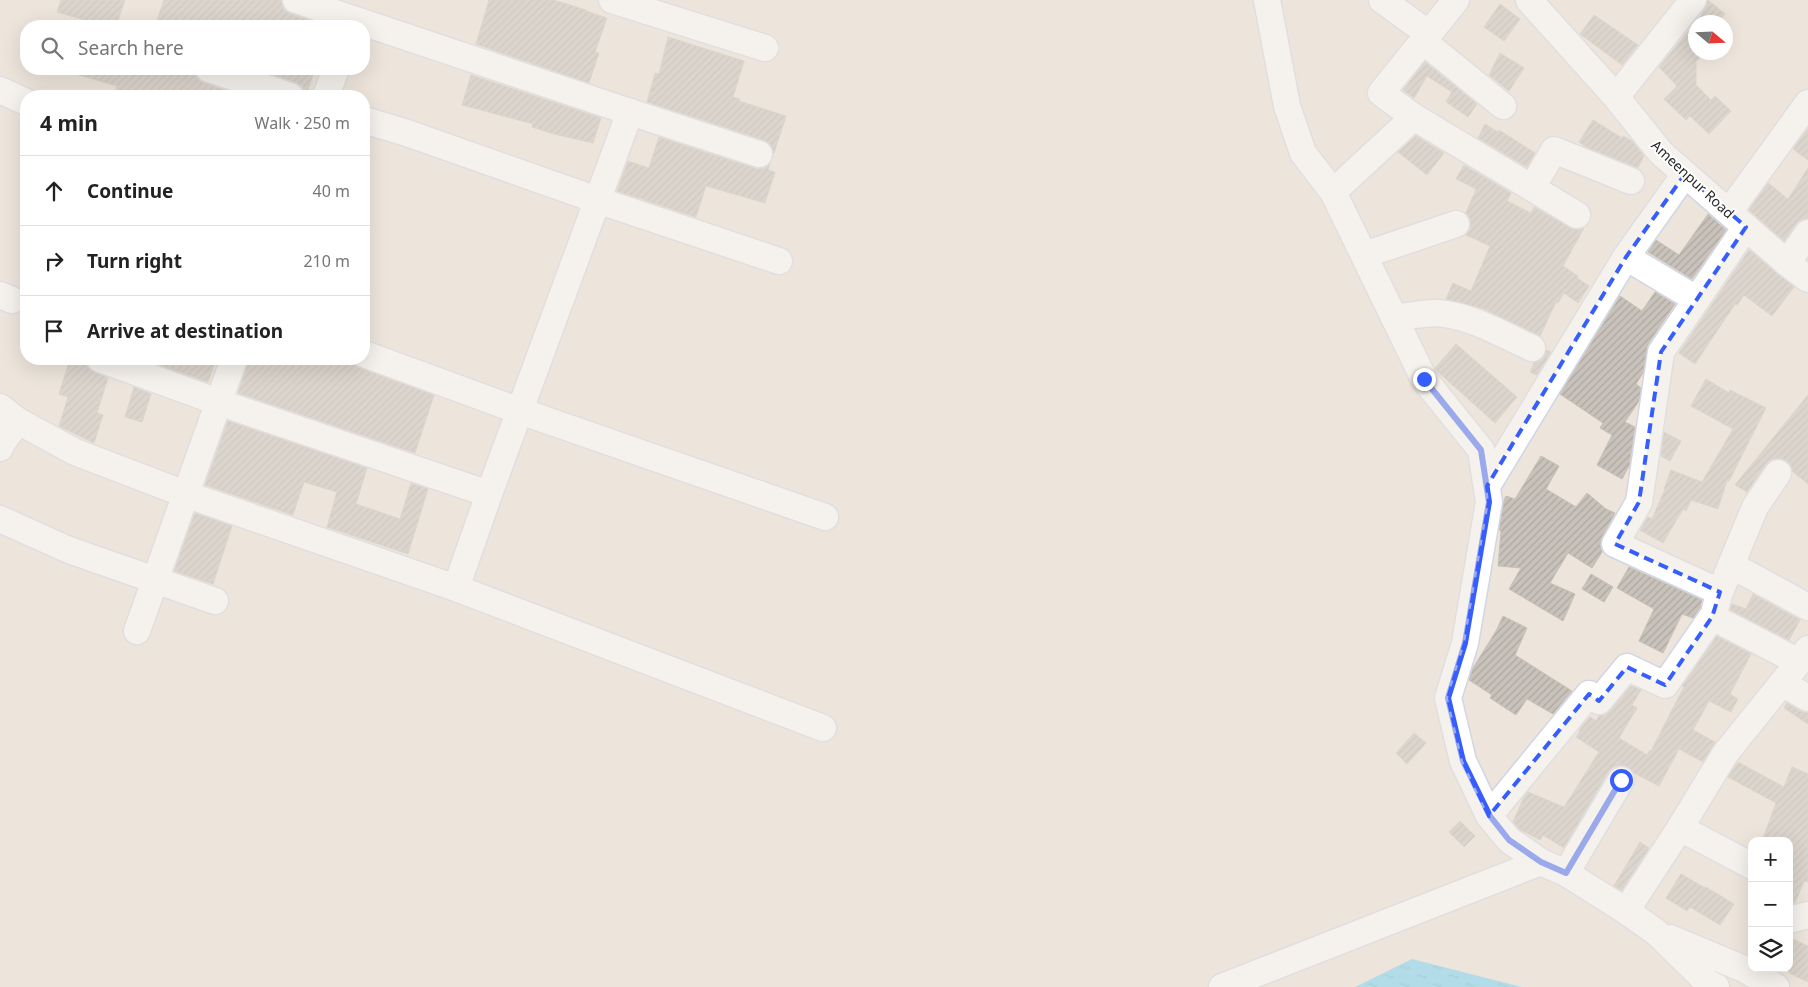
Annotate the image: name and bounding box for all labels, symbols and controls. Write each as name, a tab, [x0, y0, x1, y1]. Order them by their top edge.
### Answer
north arrow	[1688, 15, 1733, 60]
search box	[20, 20, 370, 75]
icon: search	[38, 34, 66, 62]
text: Search here	[78, 35, 184, 61]
text: 4 min	[40, 109, 98, 137]
text: Walk · 250 m	[255, 112, 350, 134]
street label: Ameenpur Road	[1647, 136, 1739, 222]
icon: ahead	[40, 177, 68, 205]
text: Continue	[87, 178, 173, 204]
text: 40 m	[313, 180, 350, 202]
icon: right	[40, 247, 68, 275]
text: Turn right	[87, 248, 182, 274]
text: 210 m	[303, 250, 350, 272]
icon: arrive	[40, 317, 68, 345]
text: Arrive at destination	[87, 318, 283, 344]
route end	[1413, 368, 1436, 391]
route start	[1610, 769, 1633, 792]
map controls	[1748, 837, 1793, 972]
button: +	[1748, 837, 1793, 882]
button: −	[1748, 882, 1793, 927]
button: layers	[1748, 927, 1793, 972]

